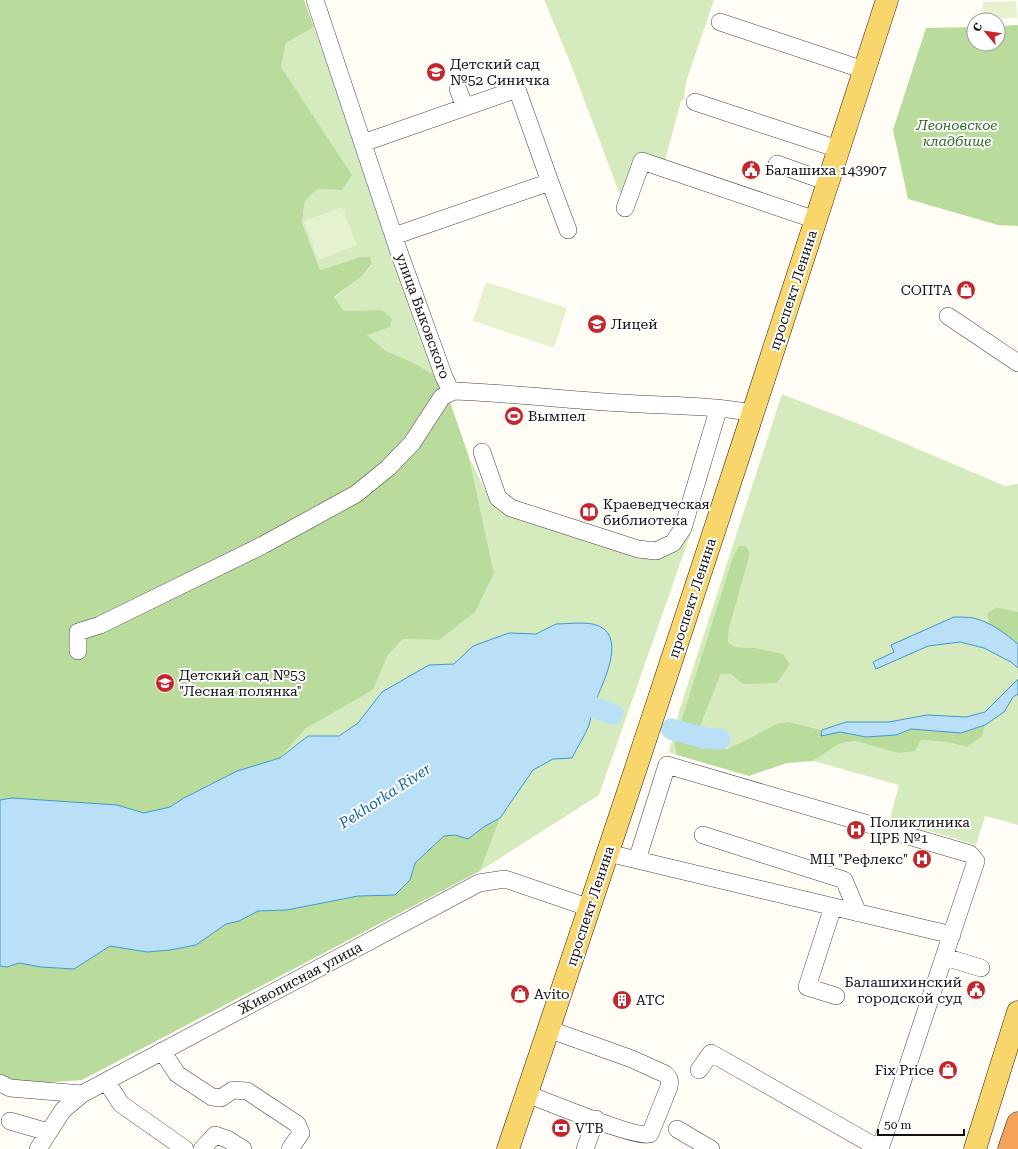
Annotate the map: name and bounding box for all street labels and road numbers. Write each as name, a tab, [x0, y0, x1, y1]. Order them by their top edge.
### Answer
street label: проспект Ленина	[766, 228, 820, 352]
street label: улица Быковского	[393, 251, 453, 381]
street label: проспект Ленина	[665, 536, 719, 660]
street label: проспект Ленина	[563, 844, 617, 968]
street label: Живописная улица	[235, 938, 365, 1017]

